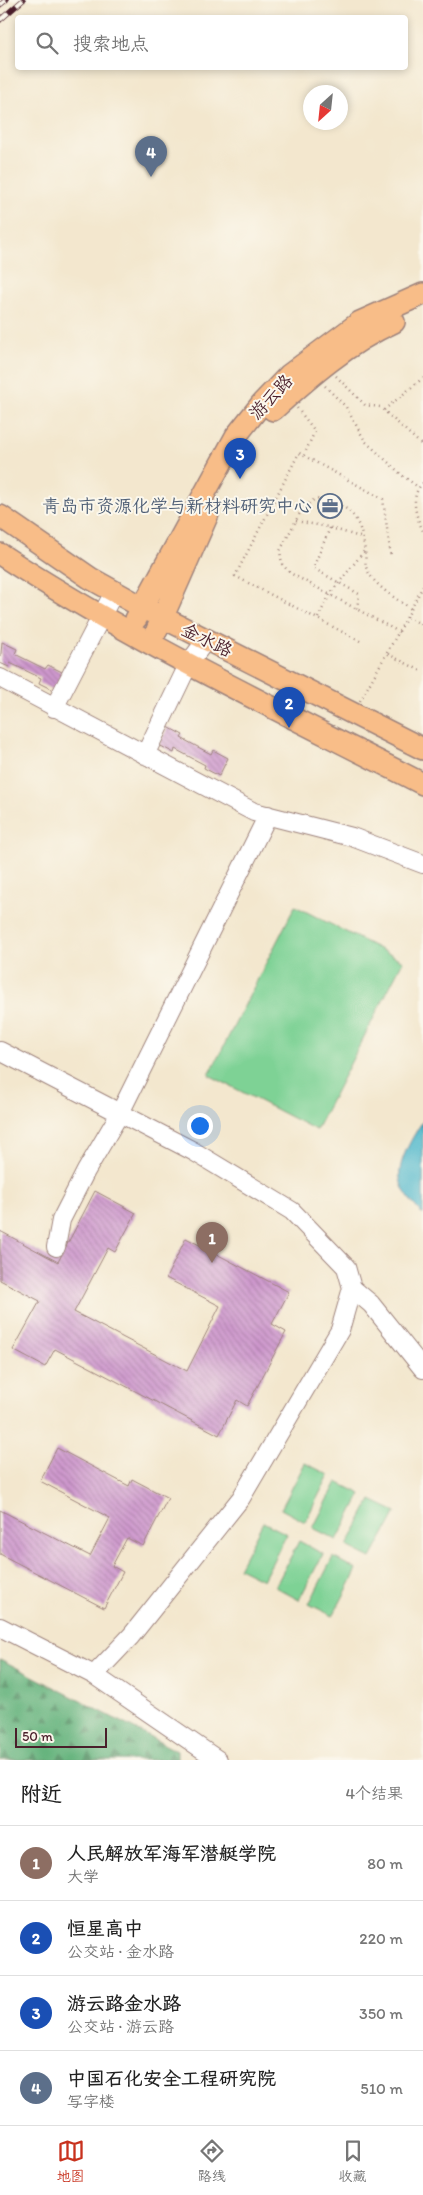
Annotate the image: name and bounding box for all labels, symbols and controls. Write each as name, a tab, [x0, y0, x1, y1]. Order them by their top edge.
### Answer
search box	[15, 15, 408, 70]
icon: search	[33, 29, 61, 57]
text: 搜索地点	[73, 32, 149, 55]
north arrow	[303, 85, 348, 130]
pin: 4	[135, 136, 167, 177]
street label: 游云路	[245, 370, 297, 424]
pin: 3	[224, 438, 256, 479]
office icon: 青岛市资源化学与新材料研究中心	[317, 493, 343, 519]
place label: 青岛市资源化学与新材料研究中心	[42, 495, 312, 517]
street label: 金水路	[178, 618, 236, 662]
pin: 2	[273, 687, 305, 728]
your location	[187, 1113, 213, 1139]
pin: 1	[196, 1222, 228, 1263]
scale bar	[15, 1725, 108, 1748]
text: 50 m	[22, 1728, 53, 1745]
text: 附近	[20, 1781, 62, 1806]
text: 4个结果	[345, 1784, 403, 1803]
text: 人民解放军海军潜艇学院	[67, 1842, 276, 1865]
text: 1	[32, 1854, 40, 1873]
text: 80 m	[367, 1854, 403, 1873]
text: 大学	[67, 1867, 99, 1886]
text: 恒星高中	[67, 1917, 143, 1940]
text: 2	[32, 1929, 40, 1948]
text: 220 m	[359, 1929, 403, 1948]
text: 公交站 · 金水路	[67, 1942, 174, 1961]
text: 游云路金水路	[67, 1992, 181, 2015]
text: 3	[32, 2004, 40, 2023]
text: 350 m	[359, 2004, 403, 2023]
text: 公交站 · 游云路	[67, 2017, 174, 2036]
text: 中国石化安全工程研究院	[67, 2067, 276, 2090]
text: 4	[31, 2079, 41, 2098]
text: 510 m	[360, 2079, 403, 2098]
text: 写字楼	[67, 2092, 115, 2111]
tab: 地图	[57, 2137, 85, 2185]
tab: 路线	[198, 2137, 226, 2185]
tab: 收藏	[339, 2137, 367, 2185]

